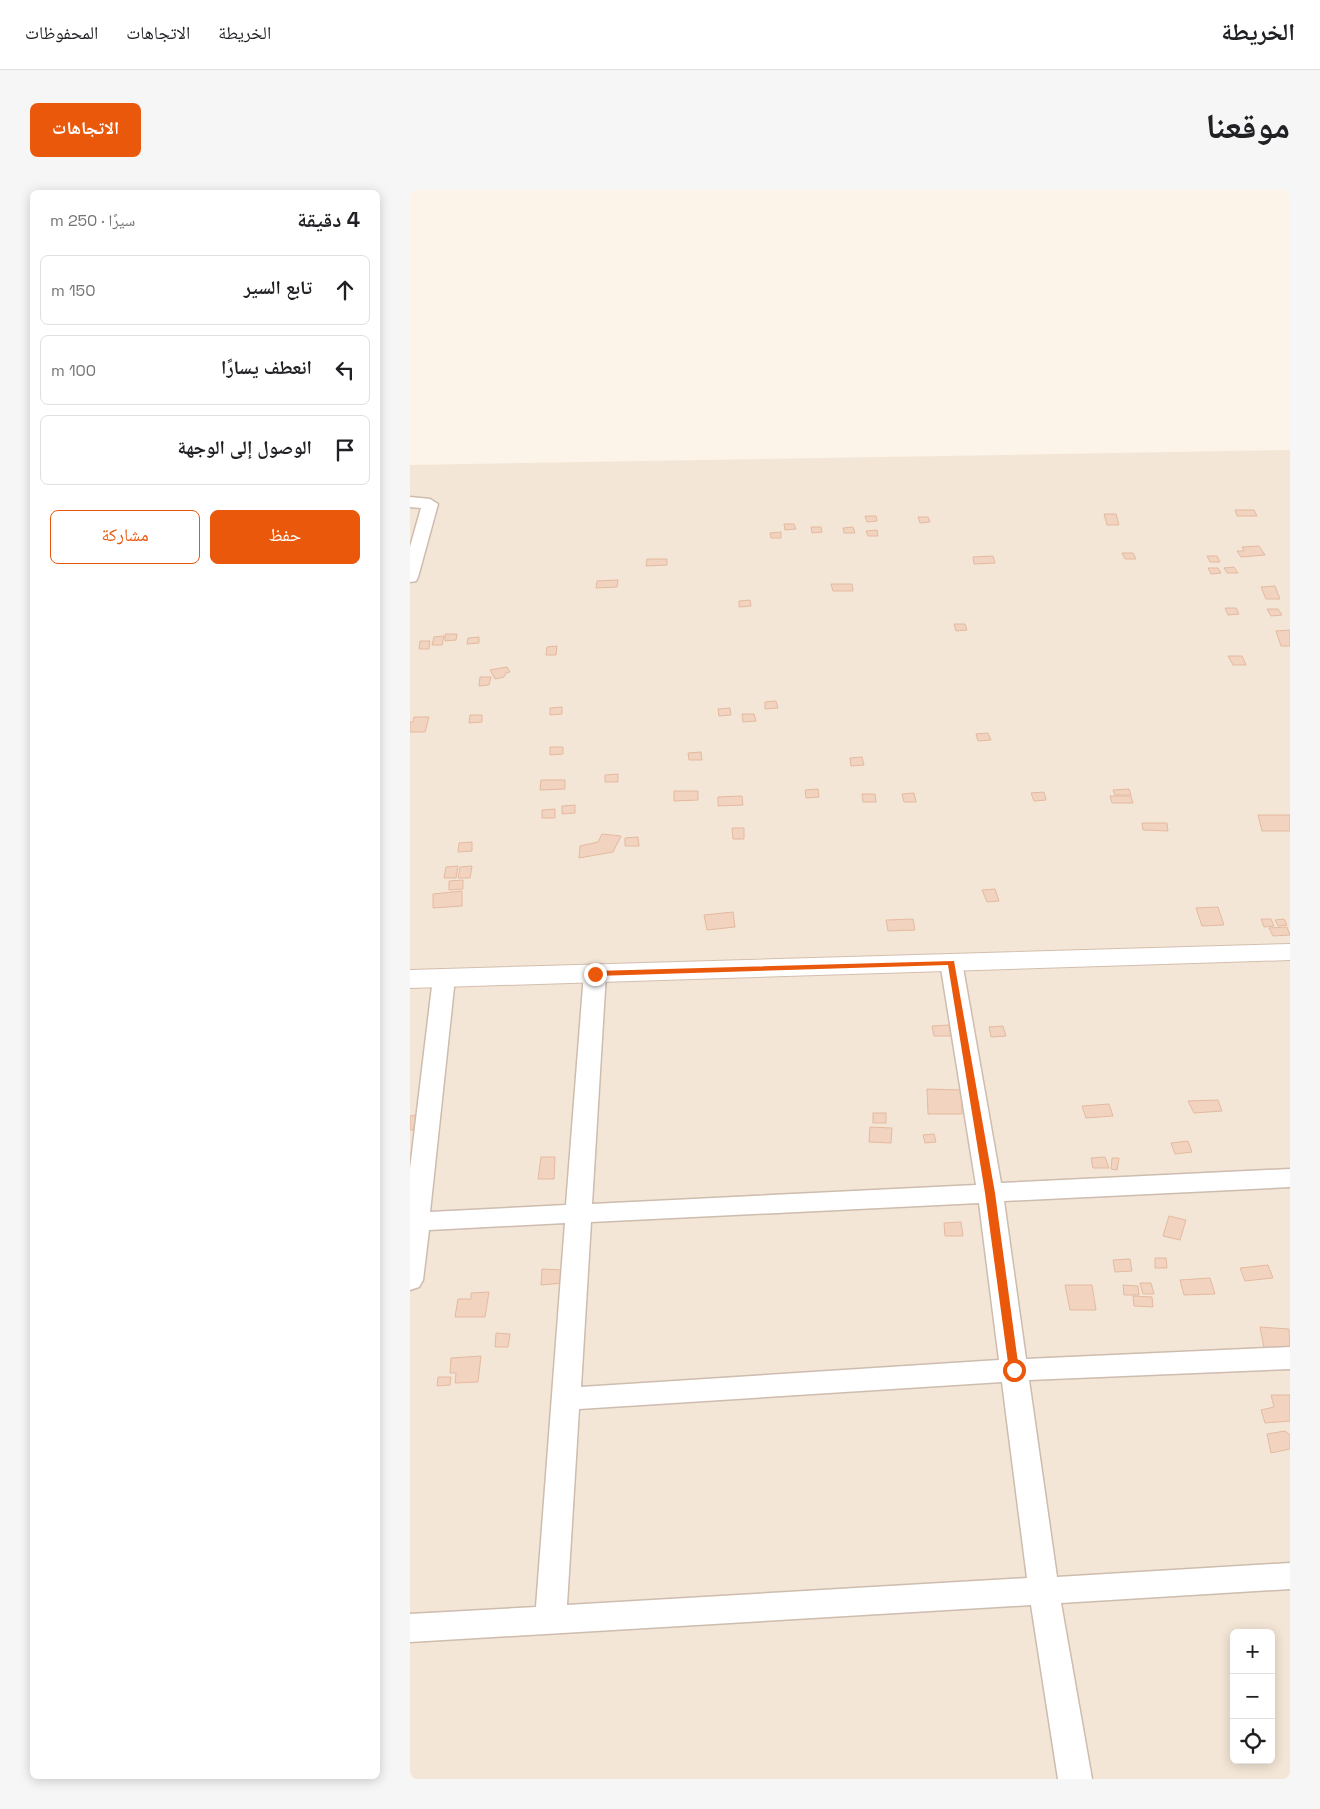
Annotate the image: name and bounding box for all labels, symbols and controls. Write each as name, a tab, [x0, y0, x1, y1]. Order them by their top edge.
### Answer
text: الخريطة	[1221, 16, 1295, 47]
text: المحفوظات	[25, 21, 98, 44]
text: الاتجاهات	[126, 21, 190, 44]
text: الخريطة	[218, 21, 271, 44]
button: الاتجاهات	[30, 103, 141, 157]
text: موقعنا	[1205, 104, 1290, 148]
text: 4 دقيقة	[297, 206, 360, 233]
text: سيرًا · 250 m	[50, 210, 135, 231]
text: تابع السير	[244, 275, 312, 300]
icon: ahead	[331, 276, 359, 304]
text: 150 m	[51, 280, 95, 301]
text: انعطف يسارًا	[221, 355, 312, 380]
icon: left	[331, 356, 359, 384]
text: 100 m	[51, 360, 96, 381]
text: الوصول إلى الوجهة	[177, 435, 312, 460]
icon: arrive	[331, 436, 359, 464]
button: مشاركة	[50, 510, 200, 564]
button: حفظ	[210, 510, 360, 564]
route end	[584, 963, 607, 986]
route start	[1003, 1359, 1026, 1382]
map controls	[1230, 1629, 1275, 1764]
button: +	[1230, 1629, 1275, 1674]
button: −	[1230, 1674, 1275, 1719]
button: locate	[1230, 1719, 1275, 1764]

